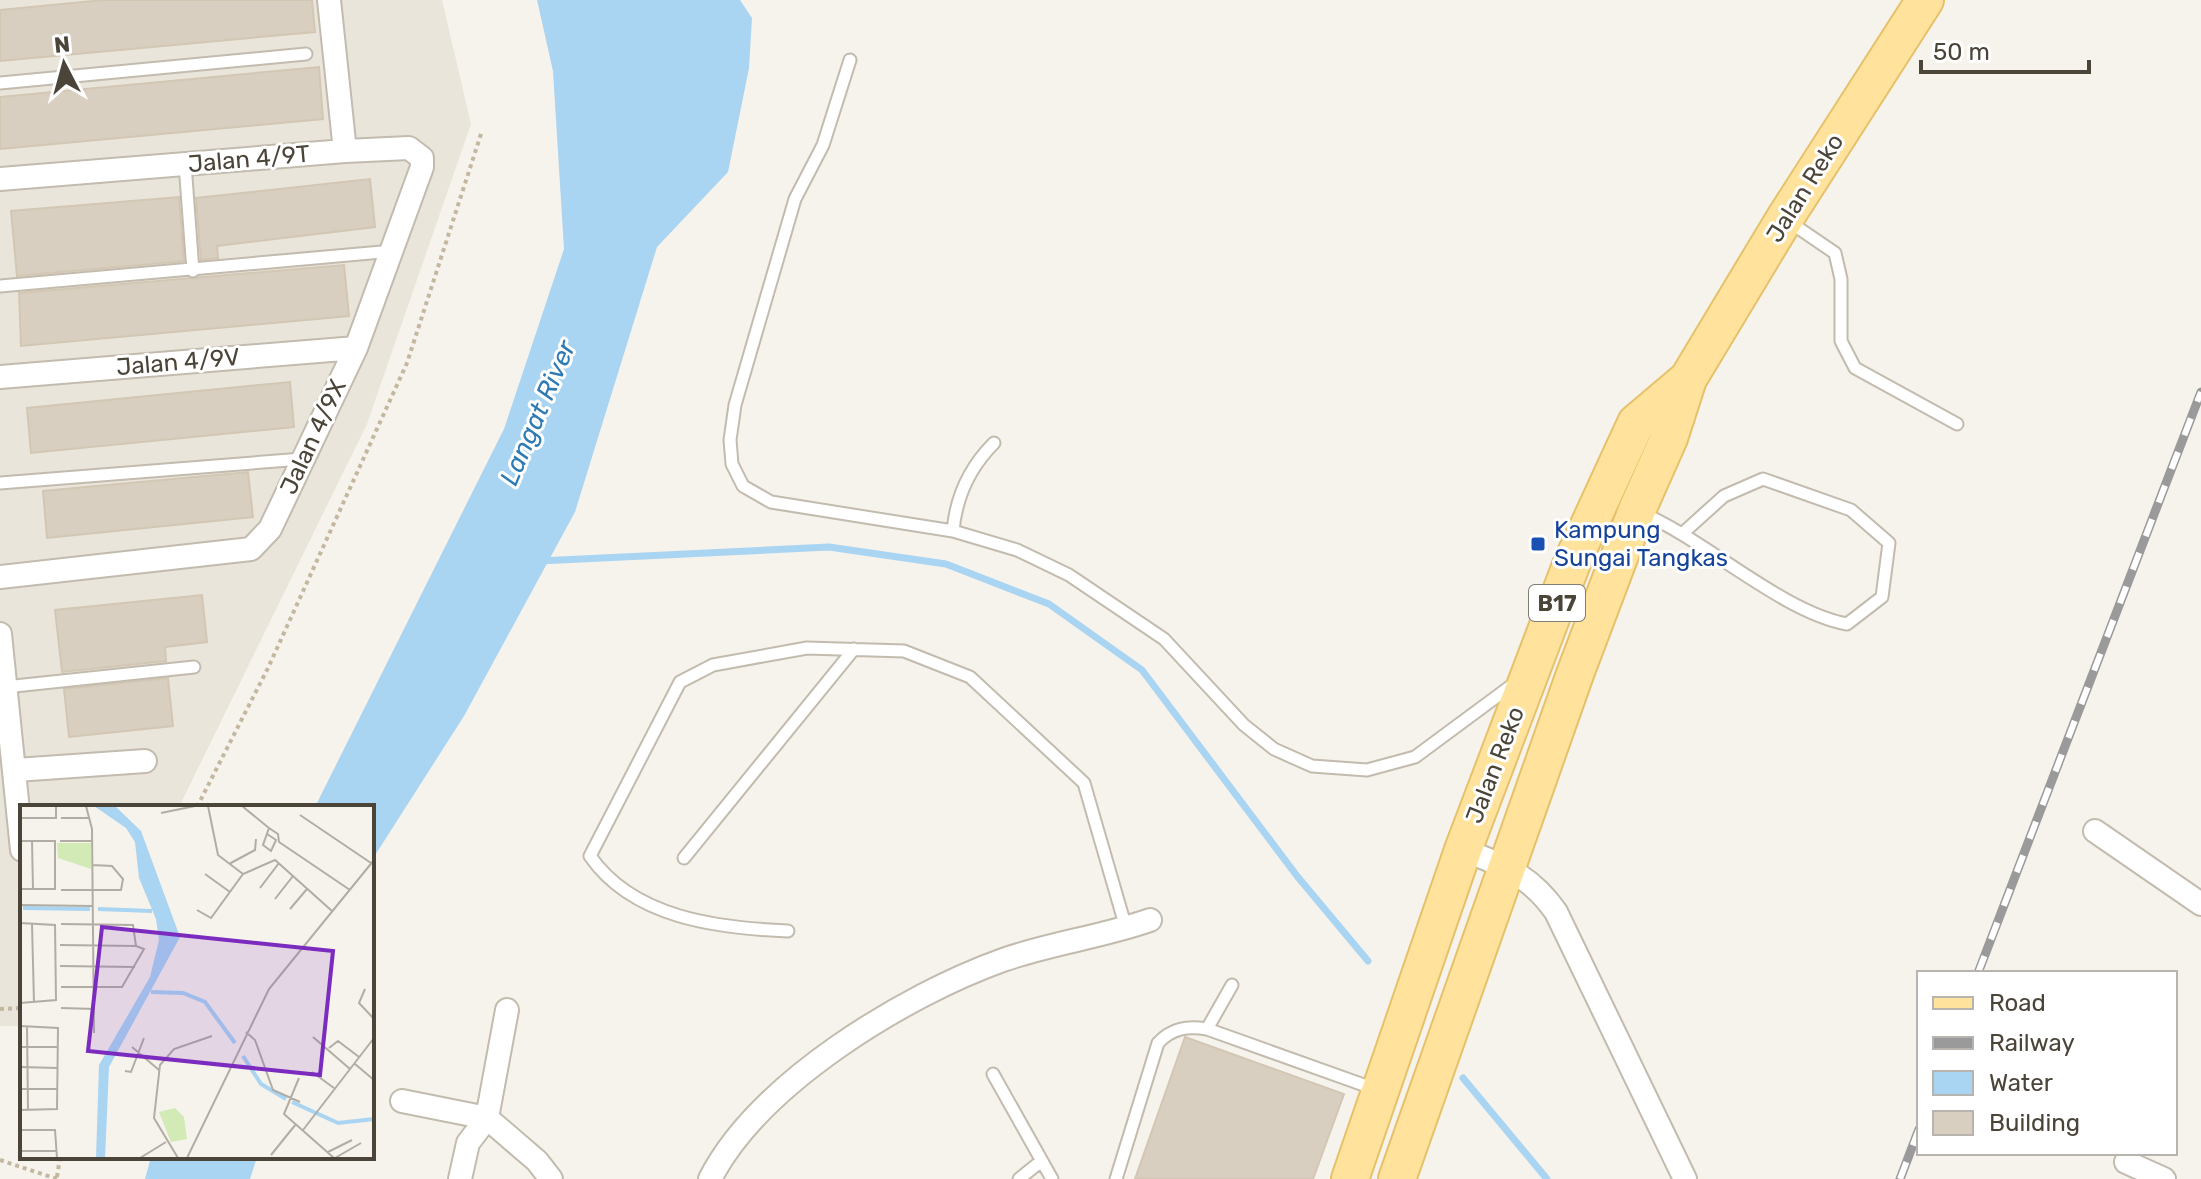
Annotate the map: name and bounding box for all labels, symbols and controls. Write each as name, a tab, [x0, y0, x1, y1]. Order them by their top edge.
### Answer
north arrow	[24, 24, 104, 104]
scale bar	[1921, 24, 2089, 74]
text: N	[53, 30, 71, 59]
text: 50 m	[1933, 38, 1990, 66]
street label: Jalan Reko	[1761, 129, 1849, 247]
street label: Jalan 4/9T	[187, 140, 311, 178]
water label: Langat River	[494, 335, 583, 490]
street label: Jalan 4/9V	[115, 343, 241, 381]
street label: Jalan 4/9X	[274, 375, 352, 499]
place label: Kampung Sungai Tangkas	[1554, 516, 1728, 572]
marker: Kampung Sungai Tangkas	[1529, 535, 1547, 553]
road number: B17	[1529, 585, 1585, 621]
street label: Jalan Reko	[1460, 703, 1530, 827]
inset map	[20, 805, 374, 1159]
legend	[1917, 971, 2177, 1155]
text: Road	[1989, 989, 2046, 1017]
text: Railway	[1989, 1029, 2075, 1057]
text: Water	[1989, 1069, 2053, 1097]
text: Building	[1989, 1109, 2080, 1137]

